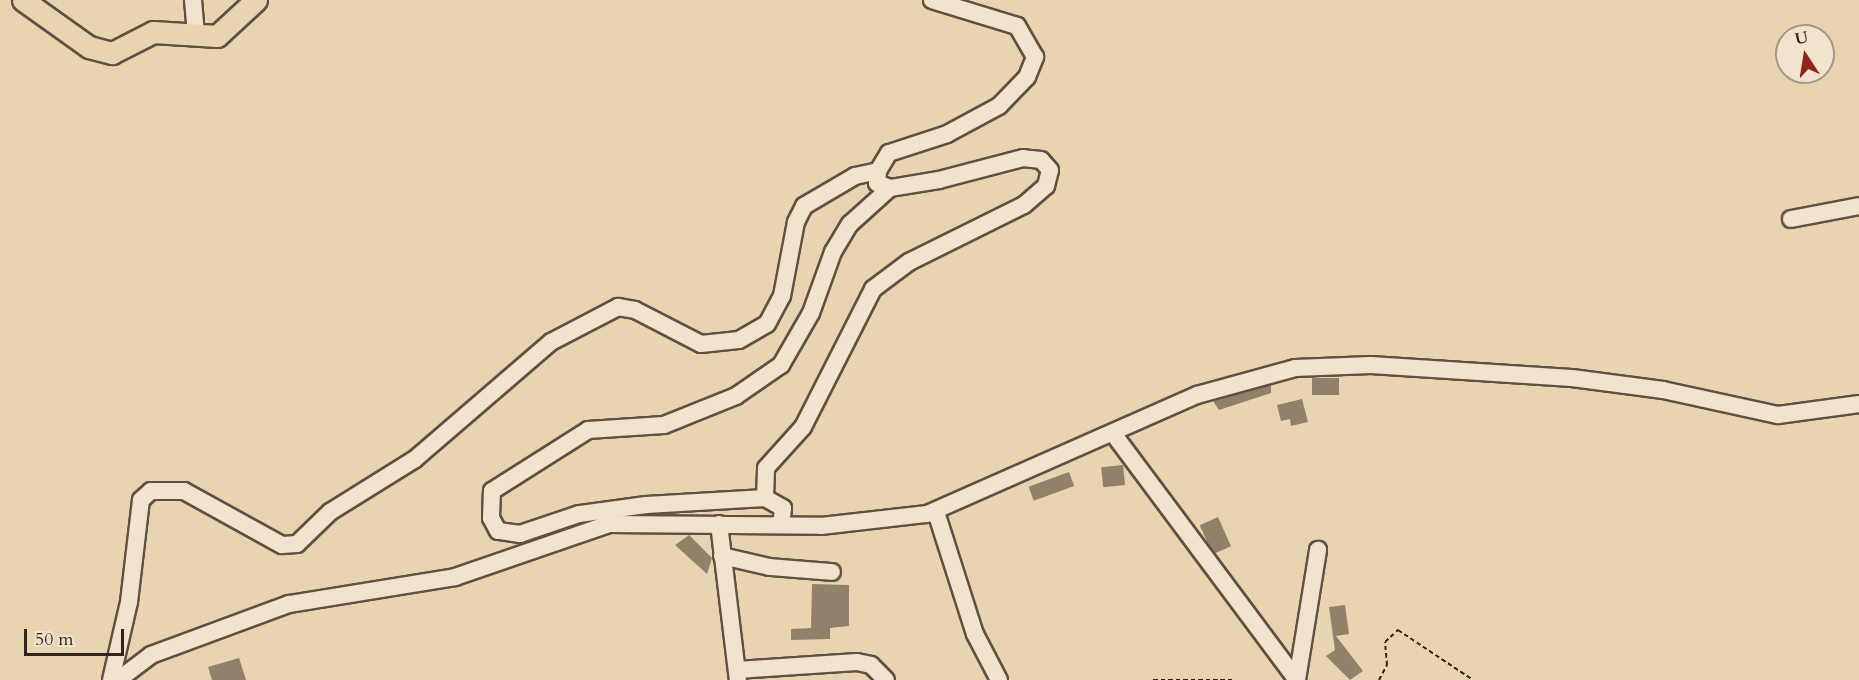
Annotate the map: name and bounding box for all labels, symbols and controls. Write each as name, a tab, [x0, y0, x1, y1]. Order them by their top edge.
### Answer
north arrow	[1775, 24, 1835, 84]
text: U	[1793, 26, 1810, 50]
scale bar	[27, 617, 128, 655]
text: 50 m	[35, 627, 74, 652]

